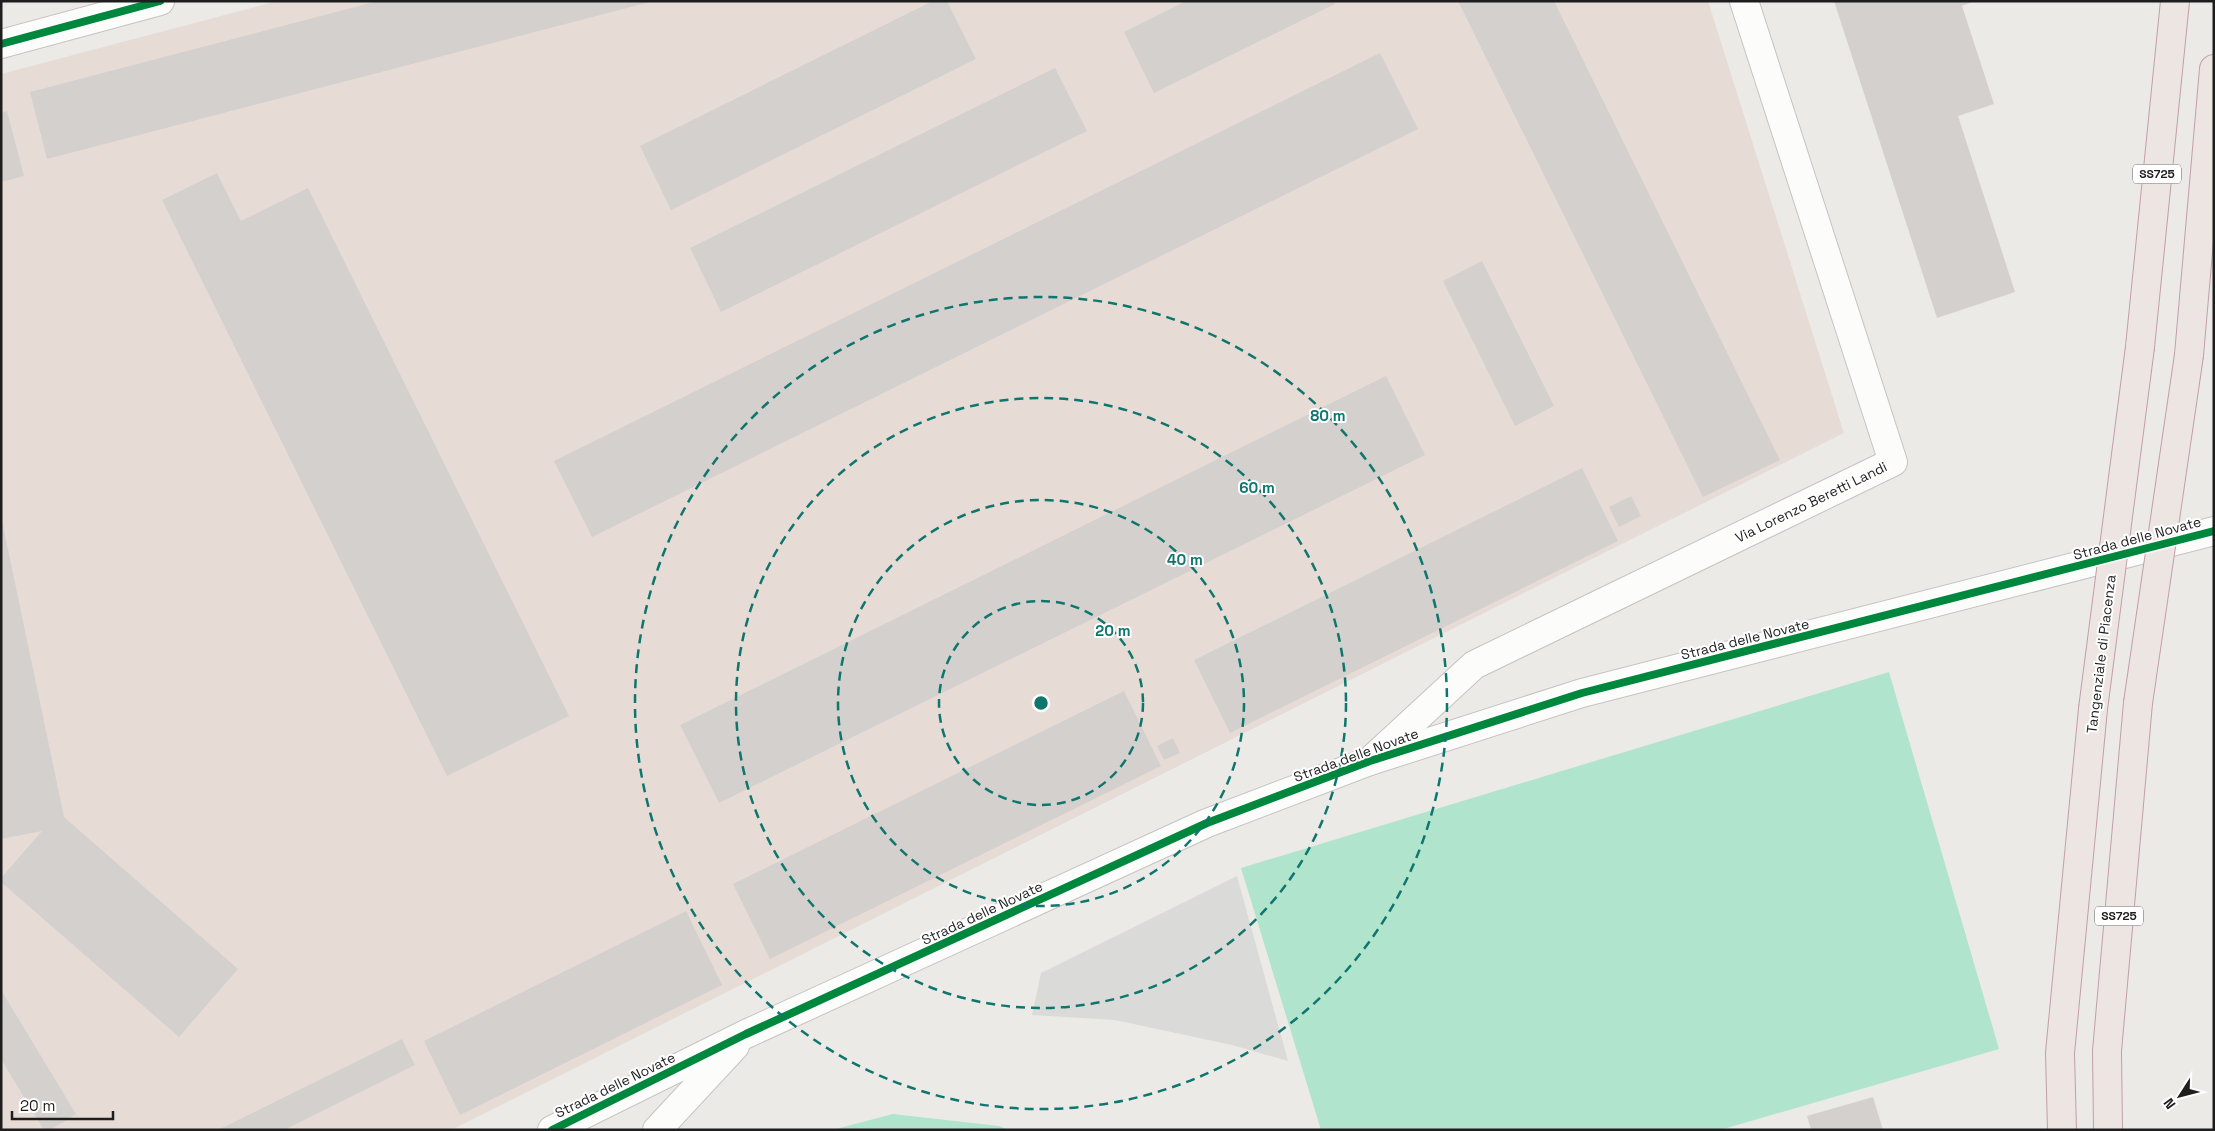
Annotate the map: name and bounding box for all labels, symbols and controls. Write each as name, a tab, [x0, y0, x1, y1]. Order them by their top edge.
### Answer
road number: SS725	[2133, 164, 2181, 183]
text: 80 m	[1310, 406, 1346, 425]
street label: Via Lorenzo Beretti Landi	[1732, 457, 1890, 547]
text: 60 m	[1239, 478, 1275, 497]
street label: Strada delle Novate	[2071, 512, 2203, 564]
text: 40 m	[1167, 550, 1203, 569]
street label: Tangenziale di Piacenza	[2082, 574, 2120, 734]
street label: Strada delle Novate	[1679, 614, 1811, 664]
text: 20 m	[1095, 621, 1131, 640]
centre of rings	[1032, 694, 1050, 712]
street label: Strada delle Novate	[1291, 724, 1421, 786]
street label: Strada delle Novate	[919, 877, 1045, 949]
road number: SS725	[2095, 906, 2143, 926]
street label: Strada delle Novate	[552, 1048, 678, 1122]
north arrow	[2155, 1071, 2205, 1121]
scale bar	[12, 1088, 114, 1120]
text: N	[2159, 1095, 2180, 1113]
text: 20 m	[20, 1096, 55, 1115]

